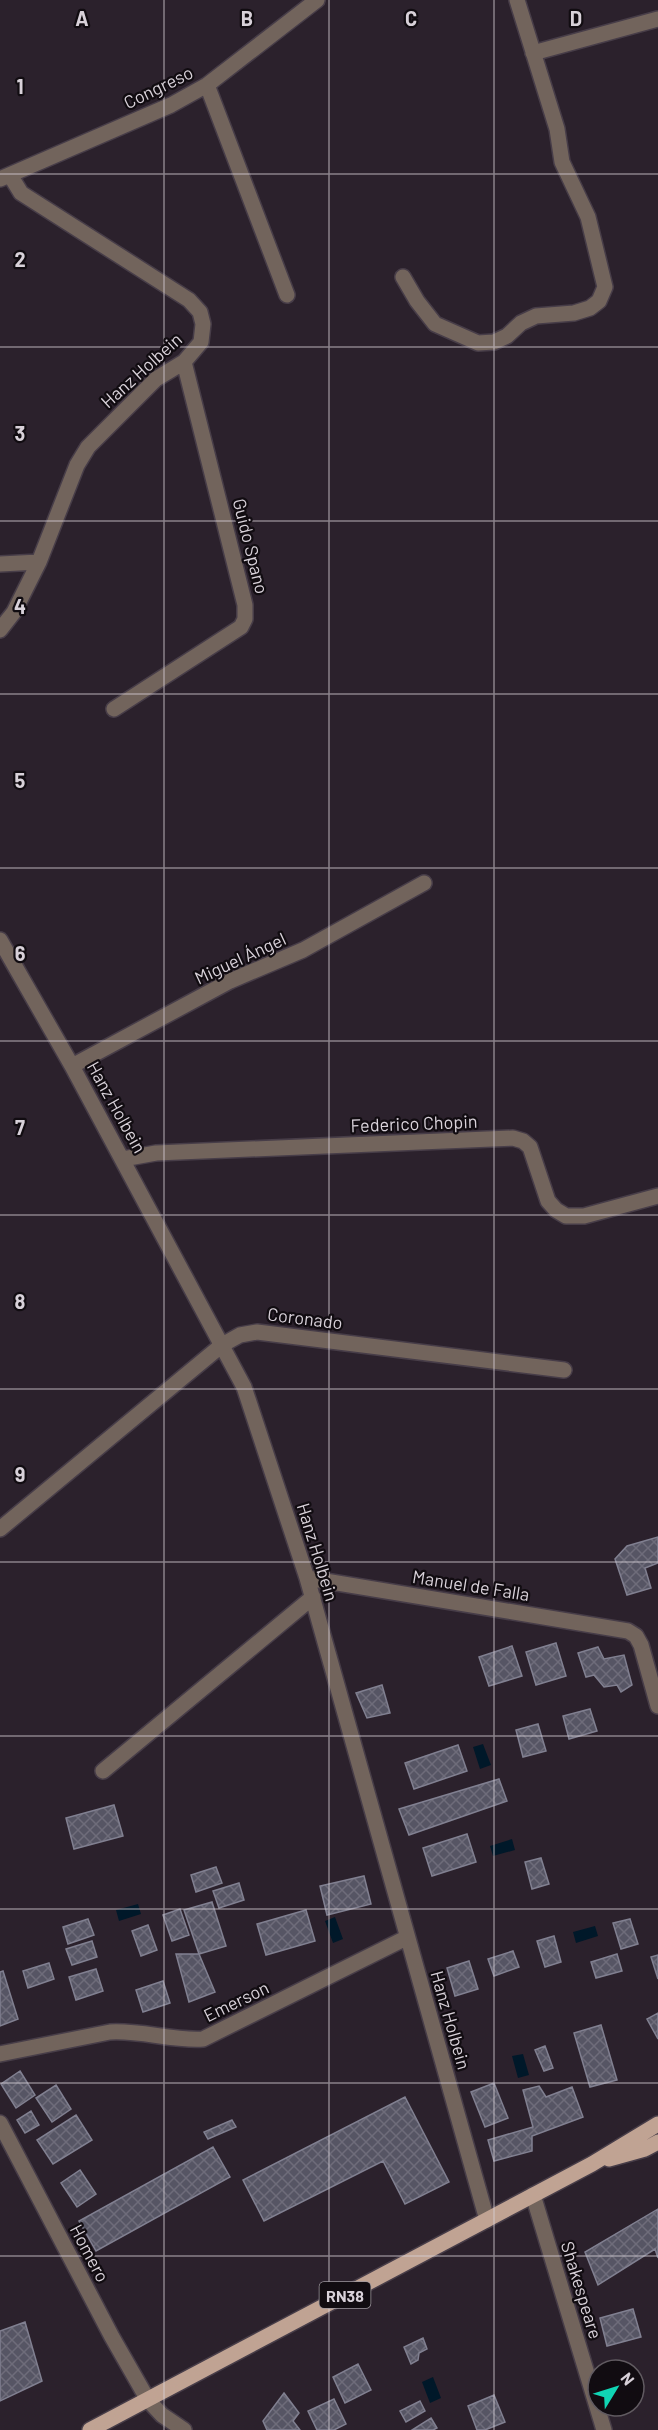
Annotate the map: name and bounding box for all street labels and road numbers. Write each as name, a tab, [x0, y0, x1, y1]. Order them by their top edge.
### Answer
street label: Congreso	[120, 61, 196, 113]
street label: Hanz Holbein	[96, 328, 186, 412]
street label: Guido Spano	[229, 496, 273, 596]
street label: Miguel Ángel	[191, 927, 289, 989]
street label: Hanz Holbein	[83, 1057, 151, 1157]
street label: Federico Chopin	[350, 1110, 478, 1136]
street label: Coronado	[266, 1302, 344, 1334]
street label: Hanz Holbein	[293, 1500, 343, 1604]
street label: Manuel de Falla	[411, 1565, 531, 1605]
street label: Hanz Holbein	[426, 1968, 476, 2072]
street label: Emerson	[200, 1976, 272, 2026]
street label: Homero	[66, 2220, 114, 2286]
street label: Shakespeare	[557, 2239, 607, 2341]
road number: RN38	[320, 2282, 370, 2308]

